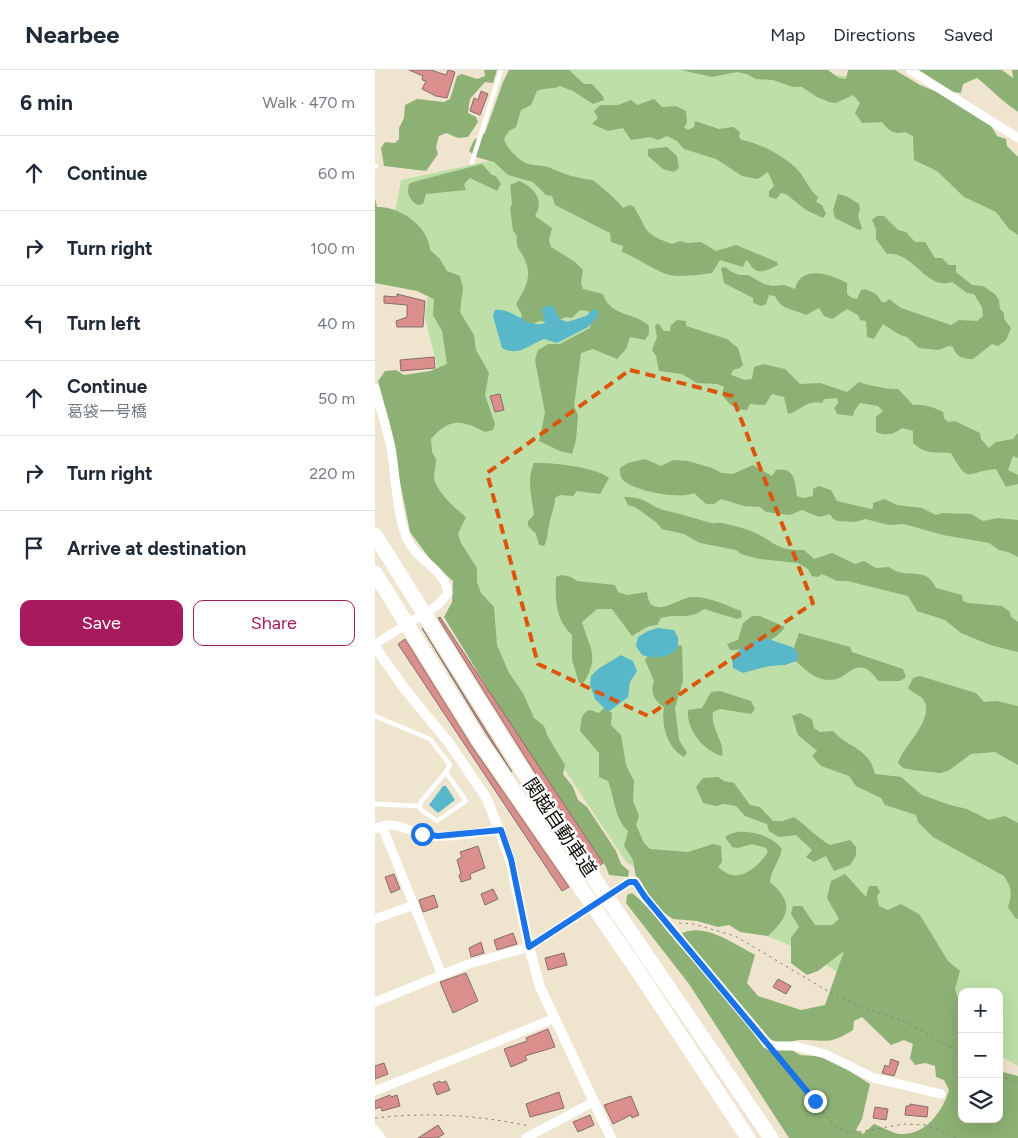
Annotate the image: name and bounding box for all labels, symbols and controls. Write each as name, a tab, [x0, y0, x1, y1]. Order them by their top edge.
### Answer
text: Nearbee	[25, 20, 120, 49]
text: Map	[770, 24, 805, 46]
text: Directions	[833, 24, 915, 46]
text: Saved	[943, 24, 993, 46]
text: 6 min	[20, 90, 73, 115]
text: Walk · 470 m	[263, 93, 355, 112]
icon: ahead	[20, 159, 48, 187]
text: Continue	[67, 162, 147, 185]
text: 60 m	[318, 164, 355, 183]
icon: right	[20, 234, 48, 262]
text: Turn right	[67, 237, 153, 260]
text: 100 m	[310, 239, 355, 258]
icon: left	[20, 309, 48, 337]
text: Turn left	[67, 312, 141, 335]
text: 40 m	[317, 314, 355, 333]
text: Continue	[67, 375, 147, 398]
icon: ahead	[20, 384, 48, 412]
text: 50 m	[318, 389, 355, 408]
text: 葛袋一号橋	[67, 402, 147, 421]
icon: right	[20, 459, 48, 487]
text: Turn right	[67, 462, 153, 485]
text: 220 m	[309, 464, 355, 483]
icon: arrive	[20, 534, 48, 562]
text: Arrive at destination	[67, 537, 246, 560]
button: Save	[20, 600, 183, 646]
button: Share	[193, 600, 355, 646]
street label: 関越自動車道	[519, 773, 601, 881]
route start	[411, 823, 434, 846]
map controls	[958, 988, 1003, 1123]
button: +	[958, 988, 1003, 1033]
button: −	[958, 1033, 1003, 1078]
button: layers	[958, 1078, 1003, 1123]
route end	[804, 1090, 827, 1113]

